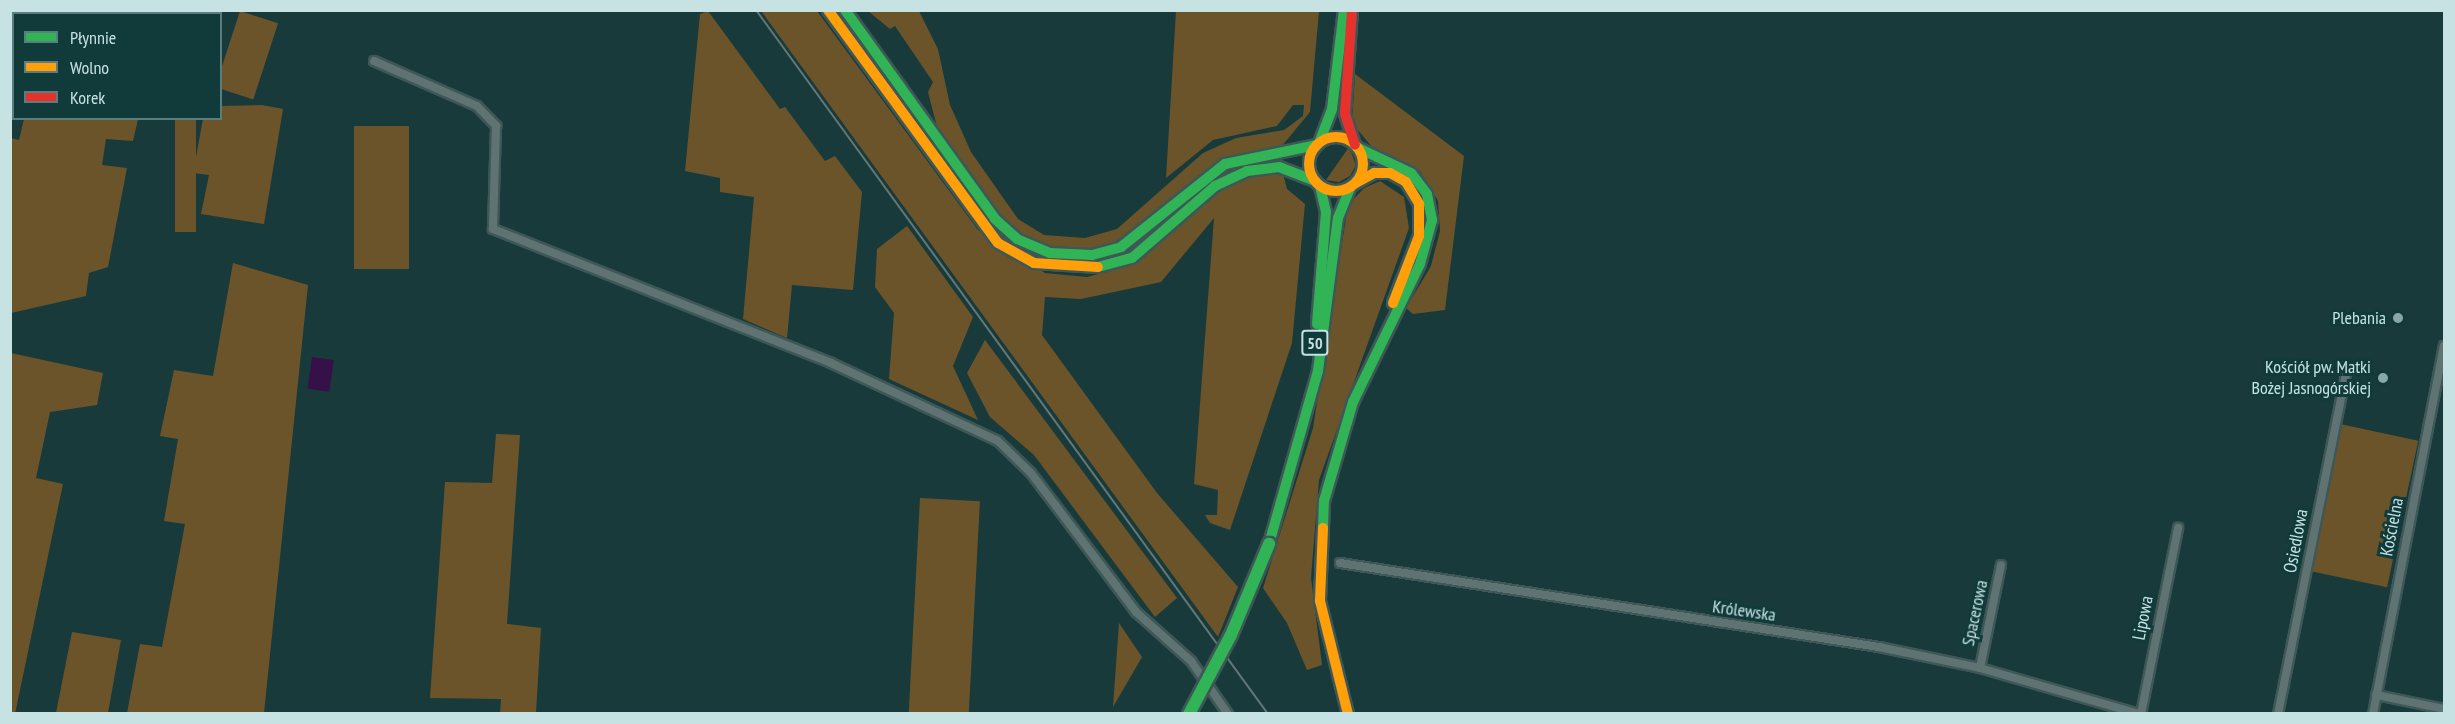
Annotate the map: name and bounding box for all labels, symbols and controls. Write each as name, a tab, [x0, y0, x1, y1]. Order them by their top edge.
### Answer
legend	[12, 12, 222, 120]
text: Płynnie	[70, 26, 116, 49]
text: Wolno	[70, 56, 109, 79]
text: Korek	[70, 86, 105, 109]
place label: Plebania	[2332, 307, 2386, 329]
marker: Plebania	[2391, 311, 2405, 325]
road number: 50	[1300, 330, 1330, 356]
place label: Kościół pw. Matki Bożej Jasnogórskiej	[2252, 357, 2371, 400]
marker: Kościół pw. Matki Bożej Jasnogórskiej	[2376, 371, 2390, 385]
street label: Kościelna	[2376, 496, 2408, 558]
street label: Osiedlowa	[2279, 507, 2313, 575]
street label: Spacerowa	[1958, 578, 1992, 648]
street label: Lipowa	[2128, 594, 2158, 642]
street label: Królewska	[1711, 596, 1777, 626]

